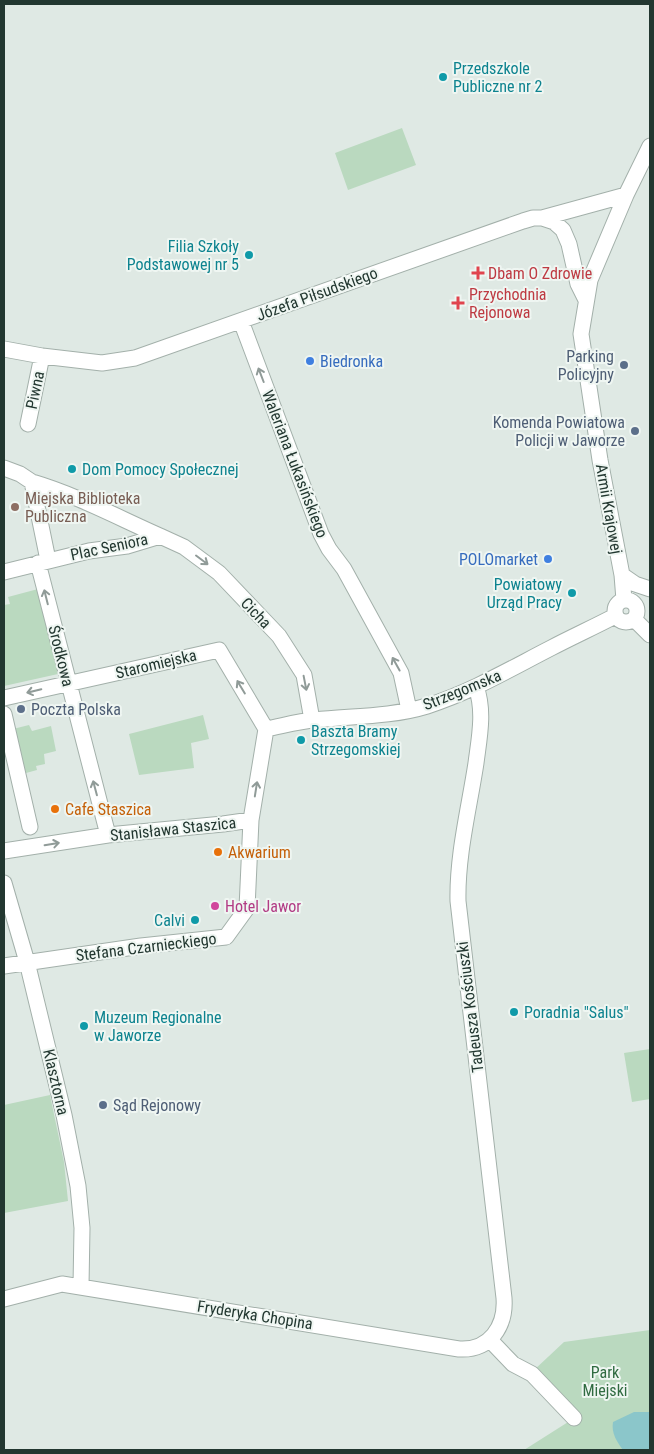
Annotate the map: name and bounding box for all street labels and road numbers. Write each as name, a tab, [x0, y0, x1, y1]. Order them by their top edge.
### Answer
street label: Józefa Piłsudskiego	[254, 263, 380, 325]
street label: Piwna	[22, 369, 48, 411]
street label: Waleriana Łukasińskiego	[258, 387, 332, 541]
street label: Armii Krajowej	[592, 462, 626, 556]
street label: Plac Seniora	[69, 530, 149, 564]
street label: Cicha	[237, 594, 275, 632]
street label: Środkowa	[44, 623, 78, 689]
street label: Staromiejska	[114, 645, 198, 683]
street label: Strzegomska	[420, 666, 504, 714]
street label: Stanisława Staszica	[109, 813, 237, 845]
street label: Stefana Czarnieckiego	[75, 929, 217, 965]
street label: Tadeusza Kościuszki	[453, 940, 487, 1074]
street label: Klasztorna	[39, 1047, 73, 1117]
street label: Fryderyka Chopina	[196, 1297, 314, 1333]

